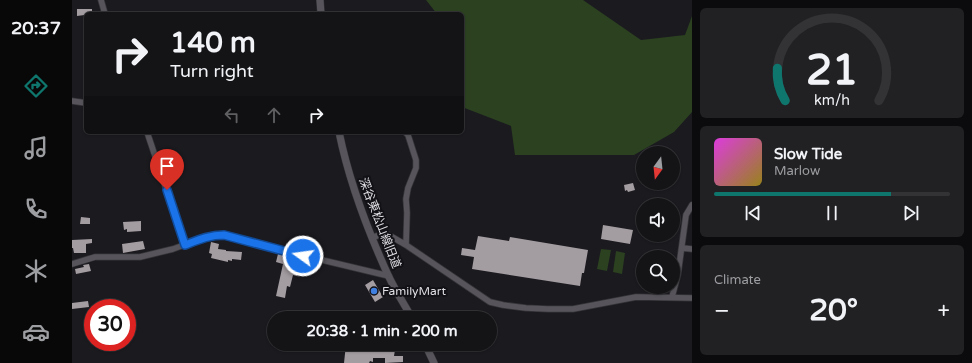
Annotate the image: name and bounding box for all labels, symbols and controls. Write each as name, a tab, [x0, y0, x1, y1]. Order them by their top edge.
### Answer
text: 20:37	[11, 17, 61, 39]
text: 140 m	[170, 26, 256, 60]
icon: right	[104, 28, 156, 80]
text: 21	[806, 46, 858, 96]
text: Turn right	[170, 60, 254, 82]
icon: directions	[22, 72, 50, 100]
text: km/h	[814, 92, 850, 109]
icon: left	[221, 104, 243, 126]
icon: ahead	[263, 104, 285, 126]
icon: right	[305, 104, 327, 126]
icon: music	[22, 134, 50, 162]
text: Slow Tide	[774, 145, 842, 163]
north arrow	[636, 146, 680, 190]
map controls	[636, 146, 680, 294]
pin	[150, 149, 184, 190]
icon: arrive	[156, 155, 178, 177]
text: Marlow	[774, 163, 820, 179]
street label: 深谷東松山線旧道	[356, 176, 404, 270]
icon: phone	[22, 195, 50, 223]
button: sound	[636, 198, 680, 242]
icon: previous	[742, 202, 764, 224]
icon: pause	[821, 202, 843, 224]
icon: next	[900, 202, 922, 224]
position arrow	[282, 235, 324, 277]
button: search	[636, 250, 680, 294]
icon: climate	[22, 257, 50, 285]
text: Climate	[714, 272, 761, 288]
place label: FamilyMart	[382, 284, 446, 298]
marker: FamilyMart	[369, 286, 379, 296]
text: 20°	[809, 292, 858, 329]
text: −	[714, 298, 730, 324]
text: +	[938, 298, 950, 324]
speed limit sign: 30	[84, 299, 136, 351]
icon: car	[22, 318, 50, 346]
text: 20:38 · 1 min · 200 m	[307, 322, 457, 340]

